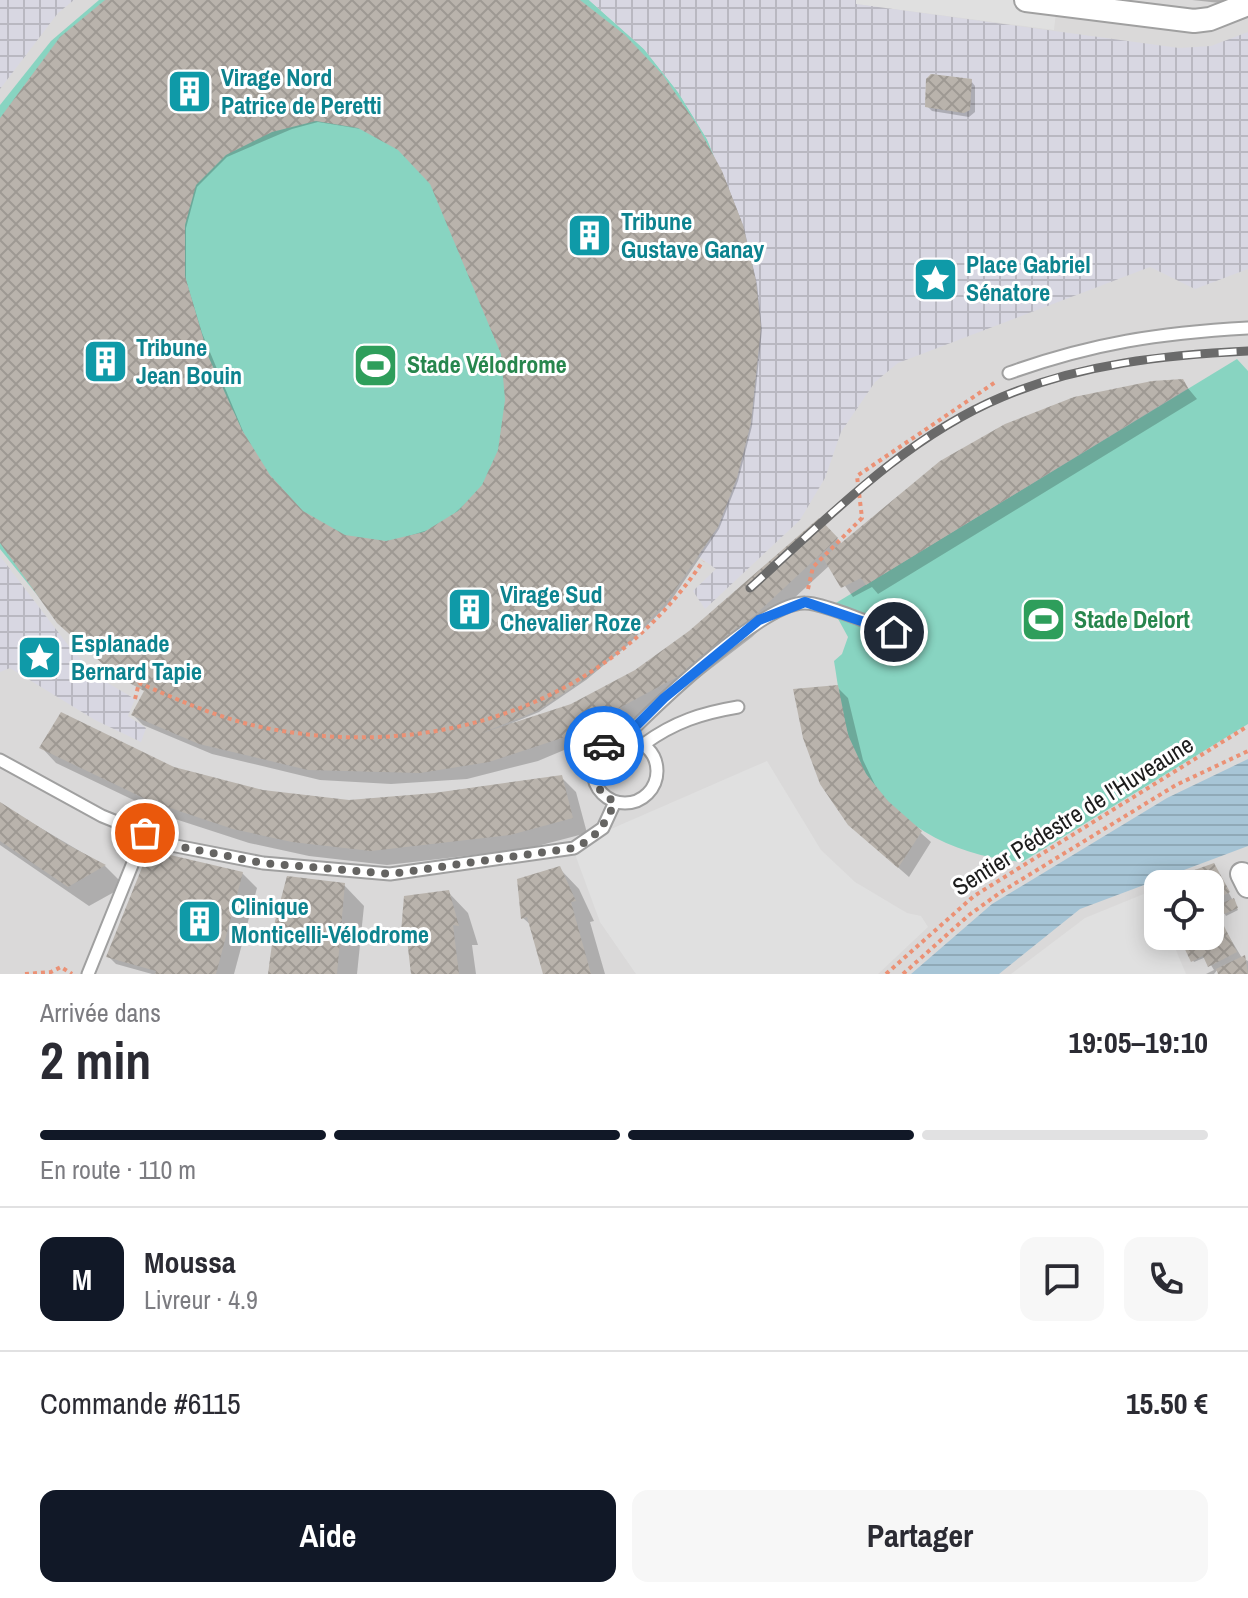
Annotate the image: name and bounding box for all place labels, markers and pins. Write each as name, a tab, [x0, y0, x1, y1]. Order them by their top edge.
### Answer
place label: Virage Nord Patrice de Peretti	[221, 61, 382, 121]
building icon: Virage Nord Patrice de Peretti	[166, 68, 214, 116]
place label: Tribune Gustave Ganay	[621, 205, 764, 265]
building icon: Tribune Gustave Ganay	[566, 212, 614, 260]
place label: Place Gabriel Sénatore	[966, 248, 1091, 308]
place icon: Place Gabriel Sénatore	[911, 255, 959, 303]
place label: Tribune Jean Bouin	[136, 331, 242, 391]
building icon: Tribune Jean Bouin	[81, 338, 129, 386]
sports icon: Stade Vélodrome	[352, 341, 400, 389]
place label: Stade Vélodrome	[407, 348, 567, 380]
place label: Virage Sud Chevalier Roze	[500, 578, 641, 638]
building icon: Virage Sud Chevalier Roze	[445, 585, 493, 633]
sports icon: Stade Delort	[1019, 596, 1067, 644]
pin	[860, 598, 928, 666]
place label: Stade Delort	[1074, 603, 1190, 635]
place label: Esplanade Bernard Tapie	[71, 627, 202, 687]
place icon: Esplanade Bernard Tapie	[16, 634, 64, 682]
pin	[111, 799, 179, 867]
place label: Clinique Monticelli-Vélodrome	[231, 890, 429, 950]
building icon: Clinique Monticelli-Vélodrome	[176, 897, 224, 945]

